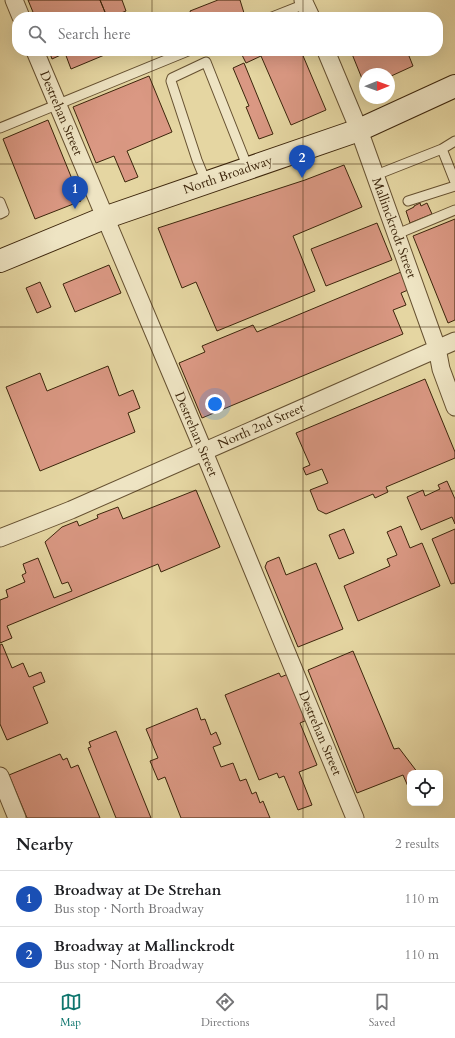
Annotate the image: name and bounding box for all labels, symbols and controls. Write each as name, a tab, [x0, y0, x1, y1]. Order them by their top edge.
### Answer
search box	[12, 12, 443, 56]
icon: search	[26, 23, 48, 45]
text: Search here	[58, 24, 131, 44]
street label: Destrehan Street	[35, 68, 87, 158]
north arrow	[359, 68, 395, 104]
pin: 2	[289, 145, 315, 178]
street label: North Broadway	[181, 151, 275, 199]
street label: Mallinckrodt Street	[367, 175, 421, 281]
pin: 1	[62, 176, 88, 209]
street label: Destrehan Street	[170, 389, 222, 479]
your location	[205, 394, 225, 414]
street label: North 2nd Street	[215, 399, 307, 453]
street label: Destrehan Street	[294, 688, 346, 778]
map controls	[407, 770, 443, 806]
button: locate	[407, 770, 443, 806]
text: Nearby	[16, 833, 73, 856]
text: 2 results	[395, 835, 439, 853]
text: Broadway at De Strehan	[54, 880, 221, 900]
text: 1	[26, 890, 32, 908]
text: 110 m	[405, 890, 439, 908]
text: Bus stop · North Broadway	[54, 900, 204, 918]
text: Broadway at Mallinckrodt	[54, 936, 235, 956]
text: 2	[26, 946, 32, 964]
text: 110 m	[405, 946, 439, 964]
text: Bus stop · North Broadway	[54, 956, 204, 974]
tab: Map	[60, 991, 82, 1030]
tab: Directions	[201, 991, 249, 1030]
tab: Saved	[369, 991, 395, 1030]

